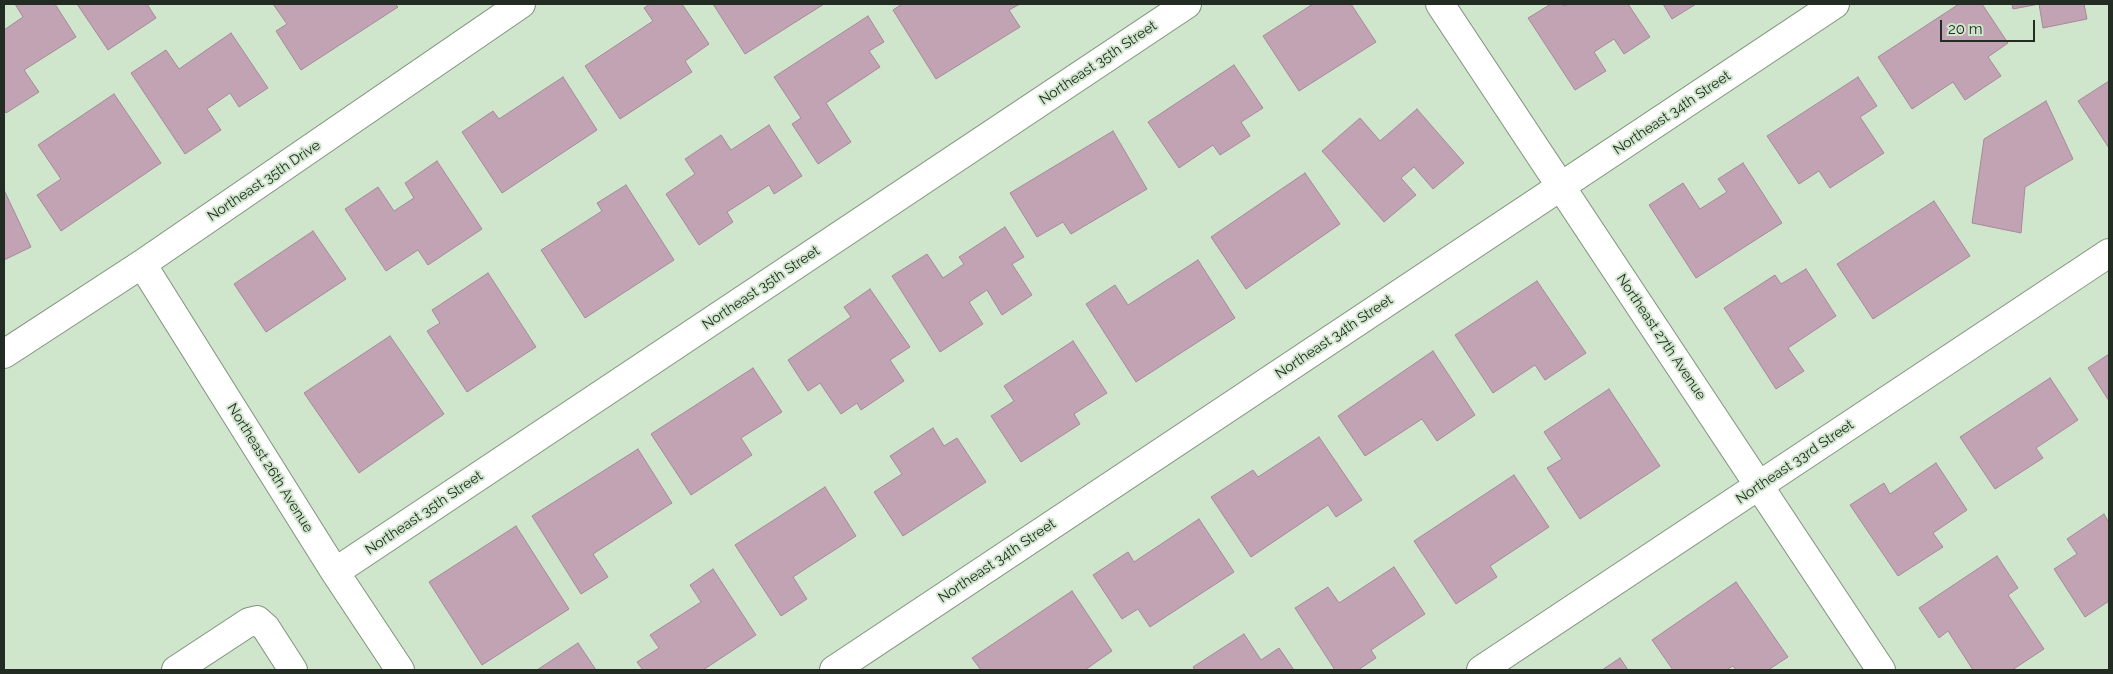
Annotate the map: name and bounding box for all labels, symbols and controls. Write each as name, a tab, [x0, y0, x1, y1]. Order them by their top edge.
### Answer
scale bar	[1943, 10, 2038, 42]
street label: Northeast 35th Street	[1036, 17, 1160, 109]
text: 20 m	[1948, 20, 1983, 38]
street label: Northeast 34th Street	[1610, 67, 1734, 159]
street label: Northeast 35th Drive	[204, 137, 324, 225]
street label: Northeast 35th Street	[699, 242, 823, 334]
street label: Northeast 27th Avenue	[1613, 271, 1709, 403]
street label: Northeast 34th Street	[1272, 291, 1396, 383]
street label: Northeast 26th Avenue	[223, 400, 317, 536]
street label: Northeast 33rd Street	[1733, 416, 1857, 508]
street label: Northeast 35th Street	[362, 467, 486, 559]
street label: Northeast 34th Street	[935, 515, 1059, 607]

